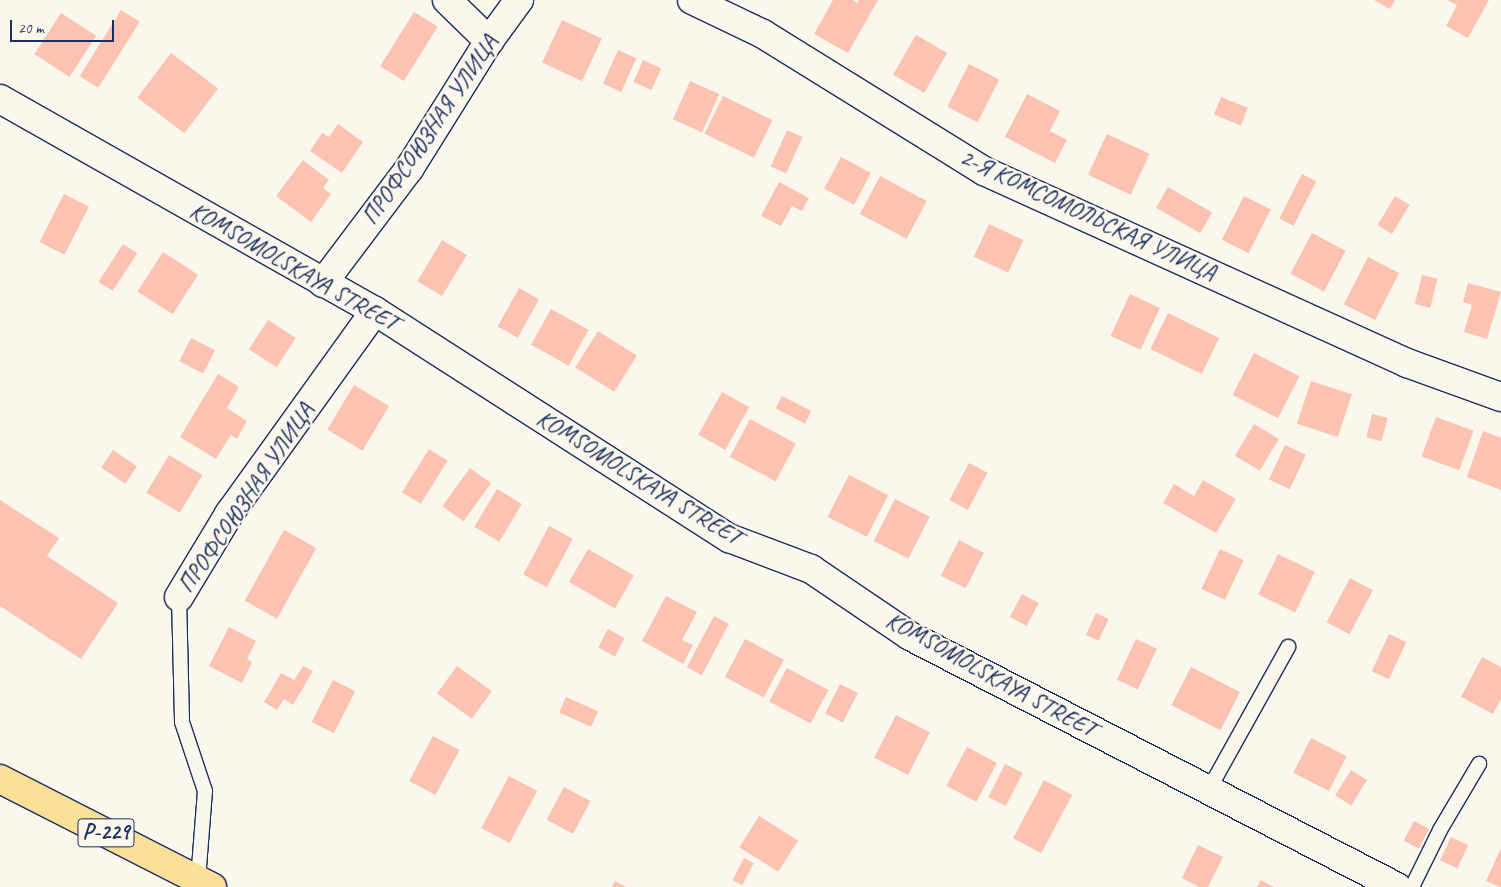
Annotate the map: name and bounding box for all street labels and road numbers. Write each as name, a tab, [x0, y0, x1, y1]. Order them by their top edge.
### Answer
street label: ПРОФСОЮЗНАЯ УЛИЦА	[356, 30, 504, 230]
street label: 2-Я КОМСОМОЛЬСКАЯ УЛИЦА	[956, 143, 1220, 287]
street label: KOMSOMOLSKAYA STREET	[185, 196, 403, 338]
street label: ПРОФСОЮЗНАЯ УЛИЦА	[172, 398, 320, 598]
street label: KOMSOMOLSKAYA STREET	[532, 403, 746, 553]
street label: KOMSOMOLSKAYA STREET	[881, 605, 1101, 745]
road number: Р-229	[77, 814, 135, 852]

